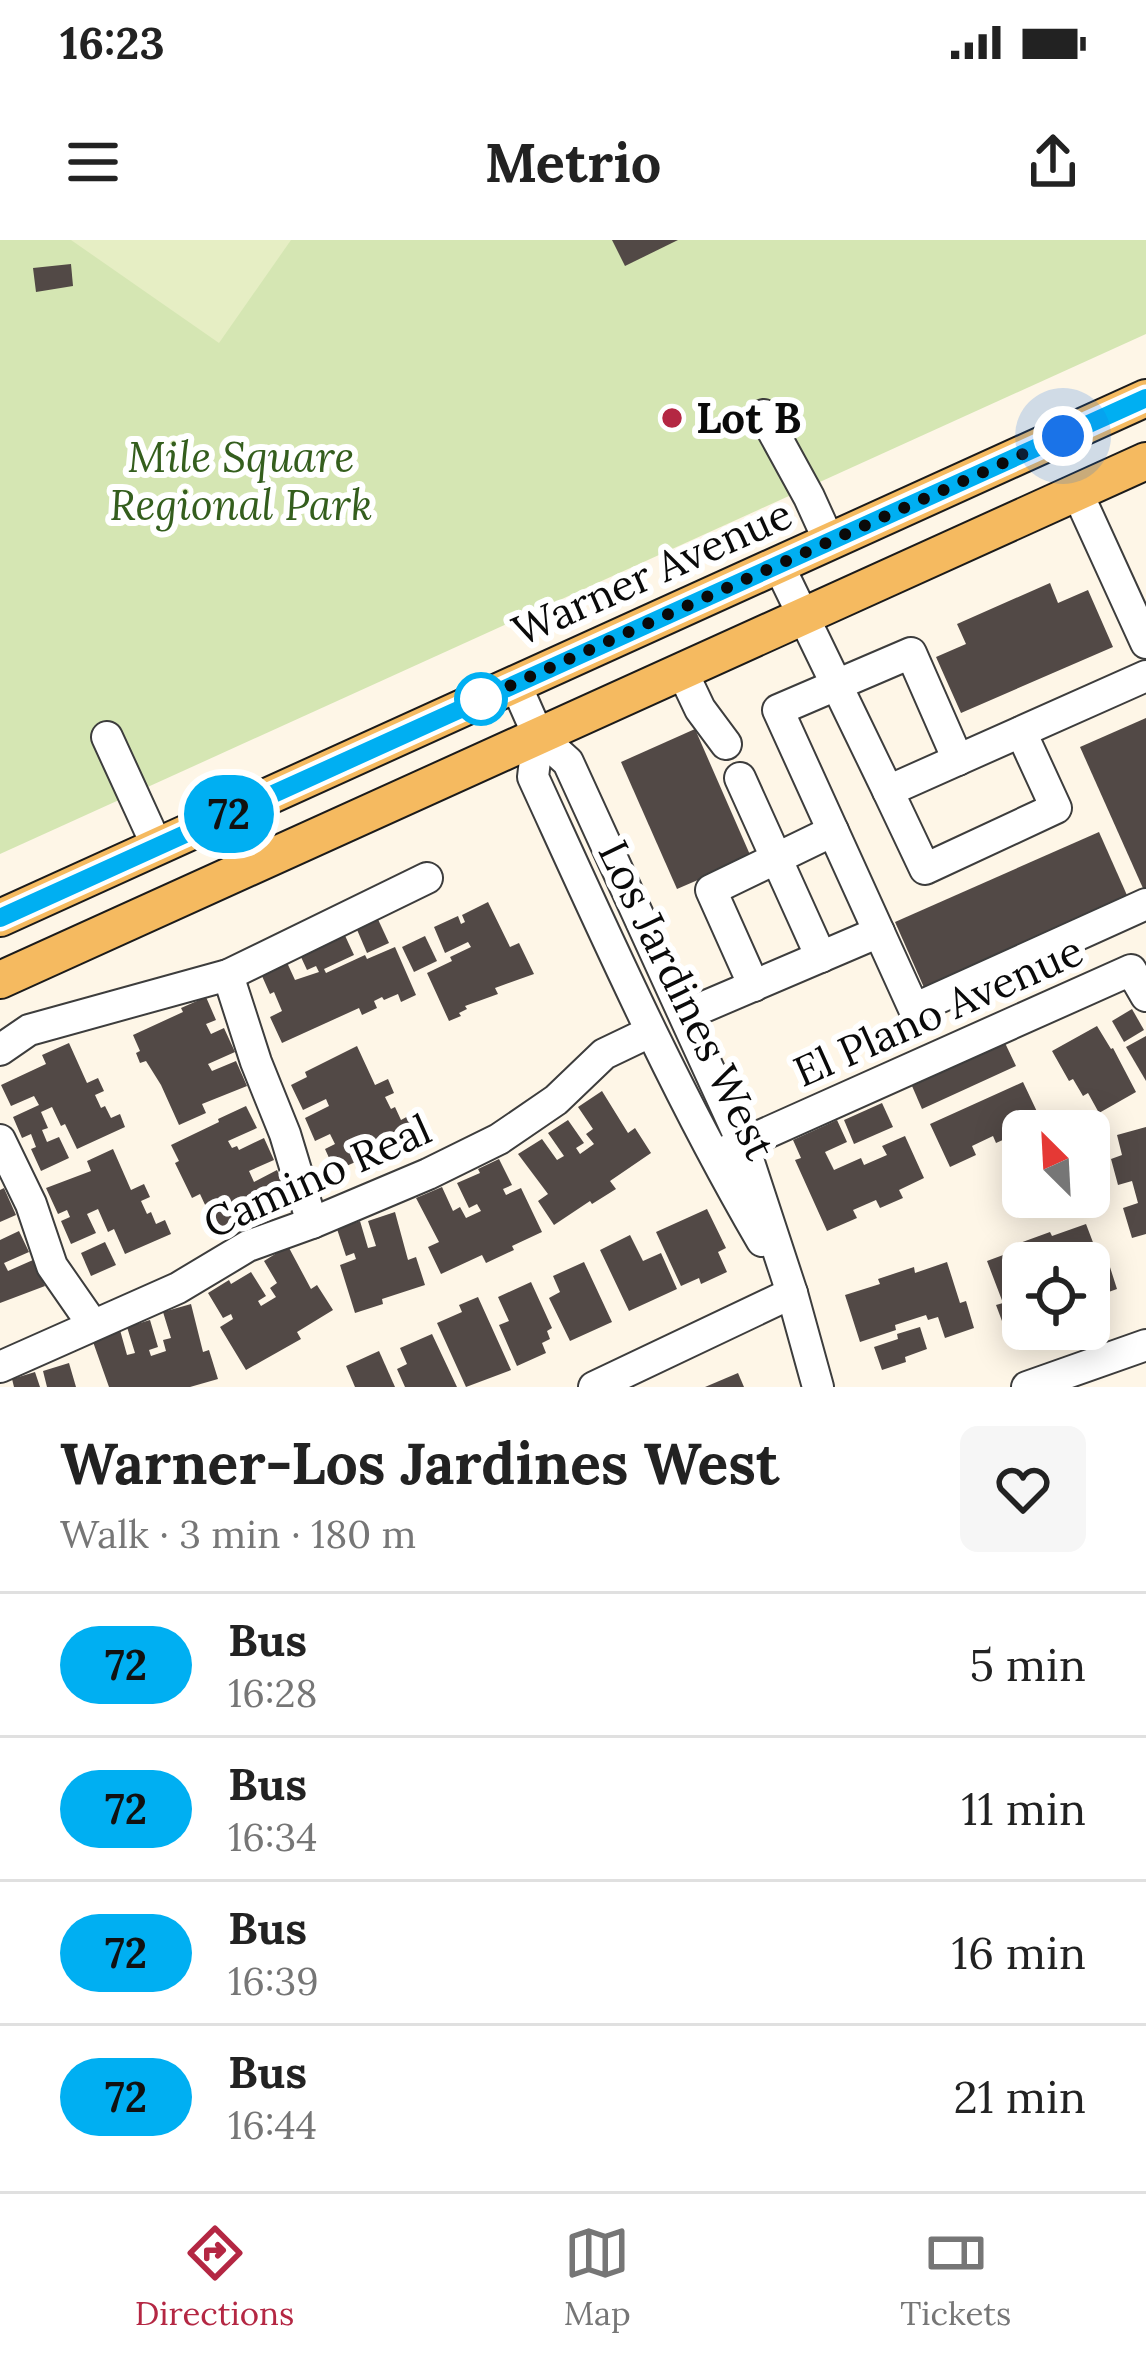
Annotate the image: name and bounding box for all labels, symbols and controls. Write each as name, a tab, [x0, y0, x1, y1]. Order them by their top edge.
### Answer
text: 16:23	[60, 14, 165, 71]
text: Metrio	[485, 128, 661, 197]
icon: menu	[60, 129, 126, 195]
icon: share	[1020, 129, 1086, 195]
place label: Lot B	[696, 391, 801, 445]
marker: Lot B	[659, 405, 685, 431]
your location	[1033, 406, 1093, 466]
park label: Mile Square Regional Park	[109, 430, 373, 532]
street label: Warner Avenue	[504, 486, 800, 658]
unlabelled marker	[456, 674, 506, 724]
line badge: 72	[175, 775, 283, 853]
text: 72	[208, 787, 250, 841]
street label: Los Jardines West	[586, 832, 788, 1169]
street label: El Plano Avenue	[785, 923, 1091, 1099]
street label: Camino Real	[195, 1102, 439, 1250]
north arrow	[1002, 1110, 1110, 1218]
map controls	[1002, 1110, 1110, 1350]
button: locate	[1002, 1242, 1110, 1350]
button: heart	[960, 1426, 1086, 1552]
text: Warner-Los Jardines West	[60, 1427, 779, 1500]
text: Walk · 3 min · 180 m	[60, 1509, 416, 1559]
text: Bus	[228, 1611, 307, 1668]
text: 5 min	[969, 1636, 1086, 1693]
text: 72	[105, 1638, 147, 1692]
text: 16:28	[228, 1668, 317, 1718]
text: Bus	[228, 1755, 307, 1812]
text: 11 min	[961, 1780, 1086, 1837]
text: 72	[105, 1782, 147, 1836]
text: 16:34	[228, 1812, 317, 1862]
text: Bus	[228, 1899, 307, 1956]
text: 16 min	[952, 1924, 1086, 1981]
text: 72	[105, 1926, 147, 1980]
text: 16:39	[228, 1956, 319, 2006]
text: Bus	[228, 2043, 307, 2100]
text: 21 min	[953, 2068, 1086, 2125]
text: 72	[105, 2070, 147, 2124]
text: 16:44	[228, 2100, 317, 2150]
tab: Directions	[135, 2220, 294, 2334]
tab: Map	[564, 2220, 631, 2334]
tab: Tickets	[900, 2220, 1011, 2334]

